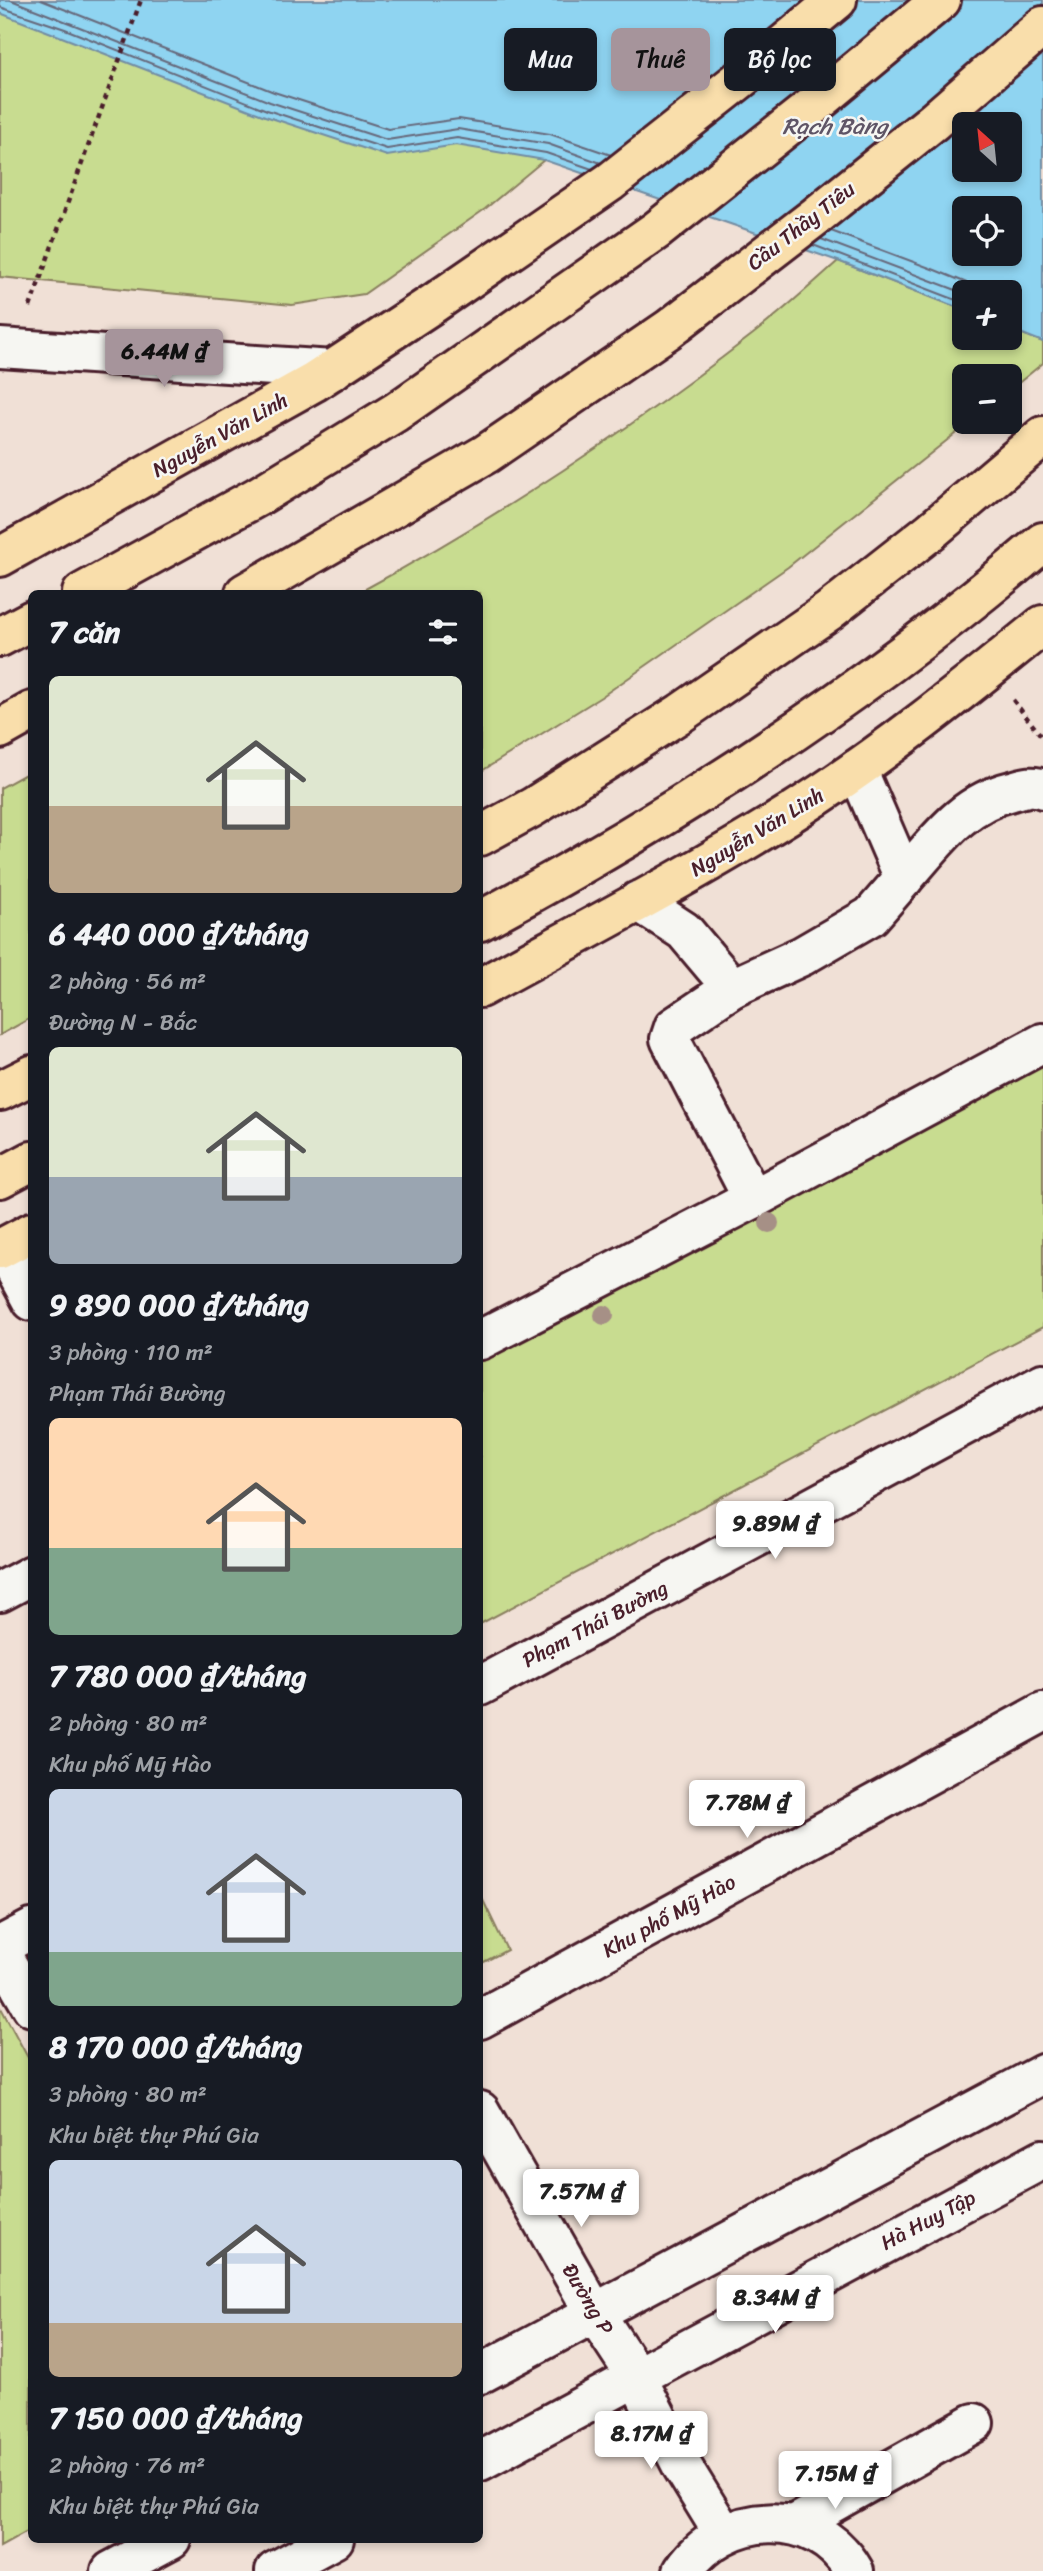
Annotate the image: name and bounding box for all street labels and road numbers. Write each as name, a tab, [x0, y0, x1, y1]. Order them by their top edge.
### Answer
street label: Cầu Thầy Tiêu	[738, 171, 864, 281]
street label: Nguyễn Văn Linh	[145, 382, 295, 488]
street label: Nguyễn Văn Linh	[682, 777, 832, 887]
street label: Phạm Thái Bường	[515, 1569, 675, 1679]
street label: Khu phố Mỹ Hào	[595, 1863, 743, 1969]
street label: Hà Huy Tập	[873, 2179, 983, 2261]
street label: Đường P	[552, 2256, 625, 2342]

